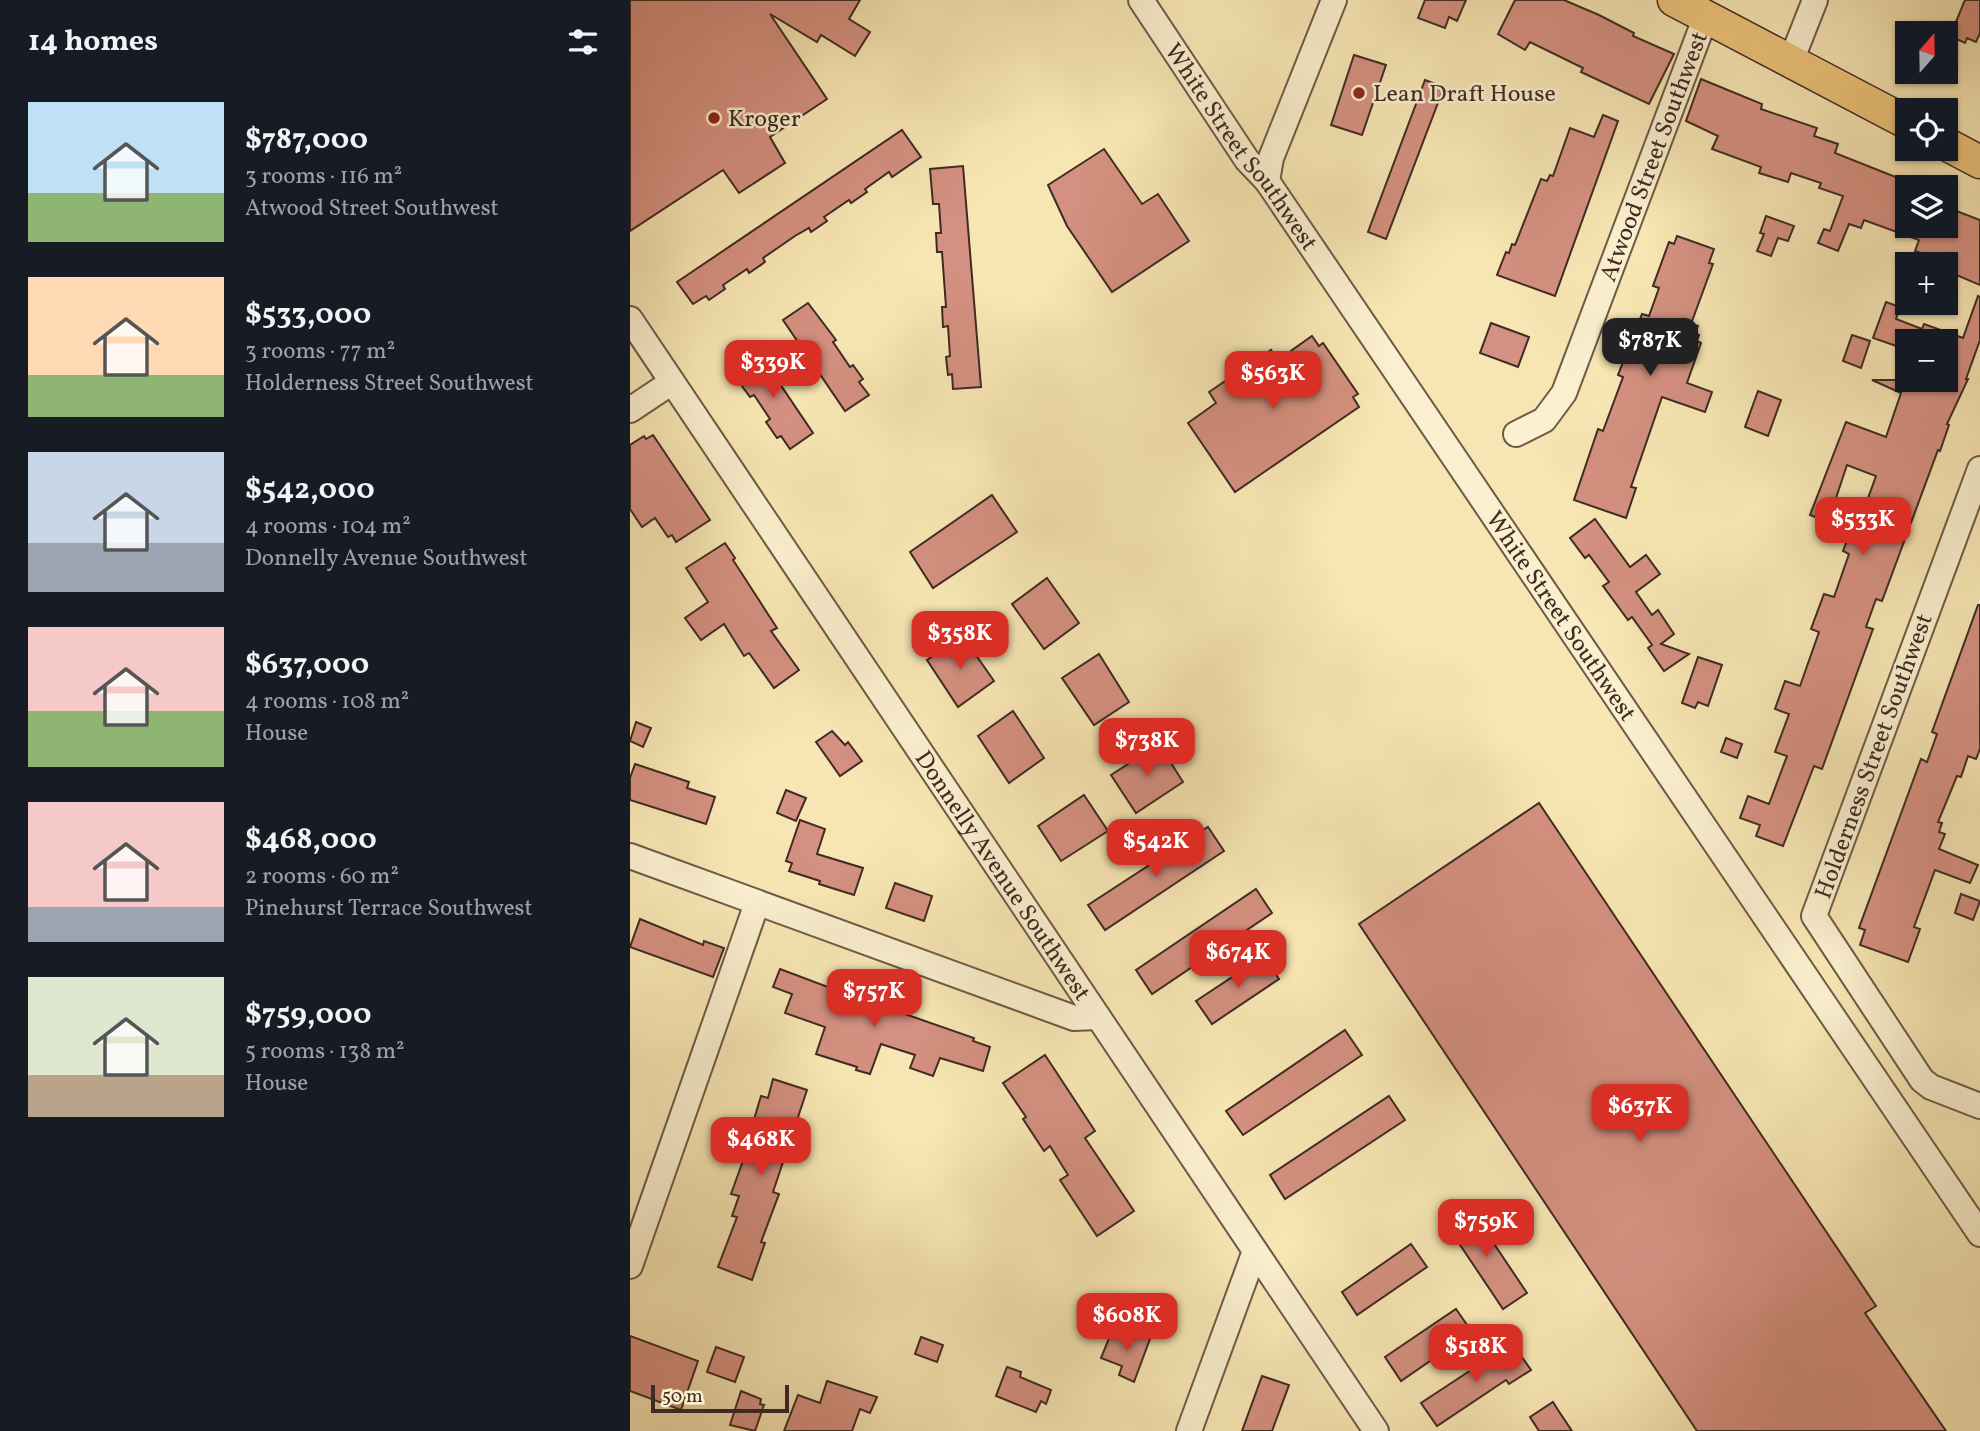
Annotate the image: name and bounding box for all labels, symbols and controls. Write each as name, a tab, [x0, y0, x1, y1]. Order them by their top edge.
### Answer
text: 14 homes	[28, 21, 158, 63]
north arrow	[1895, 21, 1958, 84]
map controls	[1895, 21, 1958, 392]
icon: filters	[564, 23, 602, 61]
street label: Atwood Street Southwest	[1592, 27, 1718, 287]
street label: White Street Southwest	[1155, 37, 1325, 259]
place label: Lean Draft House	[1373, 78, 1556, 112]
marker: Lean Draft House	[1351, 85, 1367, 101]
button: locate	[1895, 98, 1958, 161]
place label: Kroger	[728, 103, 801, 137]
marker: Kroger	[706, 110, 722, 126]
text: $787,000	[245, 119, 368, 161]
icon: home	[84, 130, 168, 214]
text: 3 rooms · 116 m²	[245, 161, 402, 193]
button: layers	[1895, 175, 1958, 238]
text: Atwood Street Southwest	[245, 193, 499, 225]
button: +	[1895, 252, 1958, 315]
text: $533,000	[245, 294, 371, 336]
icon: home	[84, 305, 168, 389]
pin: $787K	[1601, 318, 1699, 378]
text: $787K	[1618, 325, 1682, 357]
button: −	[1895, 329, 1958, 392]
text: 3 rooms · 77 m²	[245, 336, 395, 368]
pin: $339K	[724, 340, 822, 400]
text: $339K	[740, 347, 806, 379]
pin: $563K	[1224, 352, 1322, 411]
text: $563K	[1241, 358, 1305, 390]
text: Holderness Street Southwest	[245, 368, 534, 400]
text: $542,000	[245, 469, 375, 511]
icon: home	[84, 480, 168, 564]
pin: $533K	[1814, 498, 1912, 557]
text: $533K	[1831, 504, 1895, 536]
street label: White Street Southwest	[1476, 505, 1643, 729]
text: 4 rooms · 104 m²	[245, 511, 411, 543]
text: Donnelly Avenue Southwest	[245, 543, 528, 575]
street label: Holderness Street Southwest	[1807, 609, 1942, 904]
pin: $358K	[911, 612, 1009, 671]
text: $358K	[928, 618, 992, 650]
text: $637,000	[245, 644, 369, 686]
icon: home	[84, 655, 168, 739]
text: 4 rooms · 108 m²	[245, 686, 409, 718]
text: House	[245, 718, 308, 750]
pin: $738K	[1098, 718, 1196, 778]
text: $738K	[1115, 725, 1179, 757]
street label: Donnelly Avenue Southwest	[905, 745, 1098, 1008]
text: $468,000	[245, 819, 377, 861]
pin: $542K	[1107, 820, 1205, 879]
text: $542K	[1123, 826, 1189, 858]
icon: home	[84, 830, 168, 914]
text: 2 rooms · 60 m²	[245, 861, 399, 893]
text: Pinehurst Terrace Southwest	[245, 893, 532, 925]
pin: $674K	[1189, 930, 1287, 990]
text: $674K	[1205, 937, 1271, 969]
pin: $757K	[825, 970, 923, 1029]
text: $757K	[843, 976, 905, 1008]
text: $759,000	[245, 994, 371, 1036]
icon: home	[84, 1005, 168, 1089]
text: 5 rooms · 138 m²	[245, 1036, 405, 1068]
text: House	[245, 1068, 308, 1100]
pin: $637K	[1591, 1084, 1689, 1144]
text: $637K	[1608, 1091, 1672, 1123]
pin: $468K	[712, 1118, 810, 1177]
text: $468K	[727, 1124, 795, 1156]
pin: $759K	[1437, 1200, 1535, 1259]
text: $759K	[1454, 1206, 1518, 1238]
pin: $608K	[1078, 1294, 1176, 1353]
text: $608K	[1093, 1300, 1161, 1332]
pin: $518K	[1427, 1324, 1525, 1384]
text: $518K	[1445, 1331, 1507, 1363]
scale bar	[651, 1382, 789, 1414]
text: 50 m	[662, 1384, 703, 1410]

